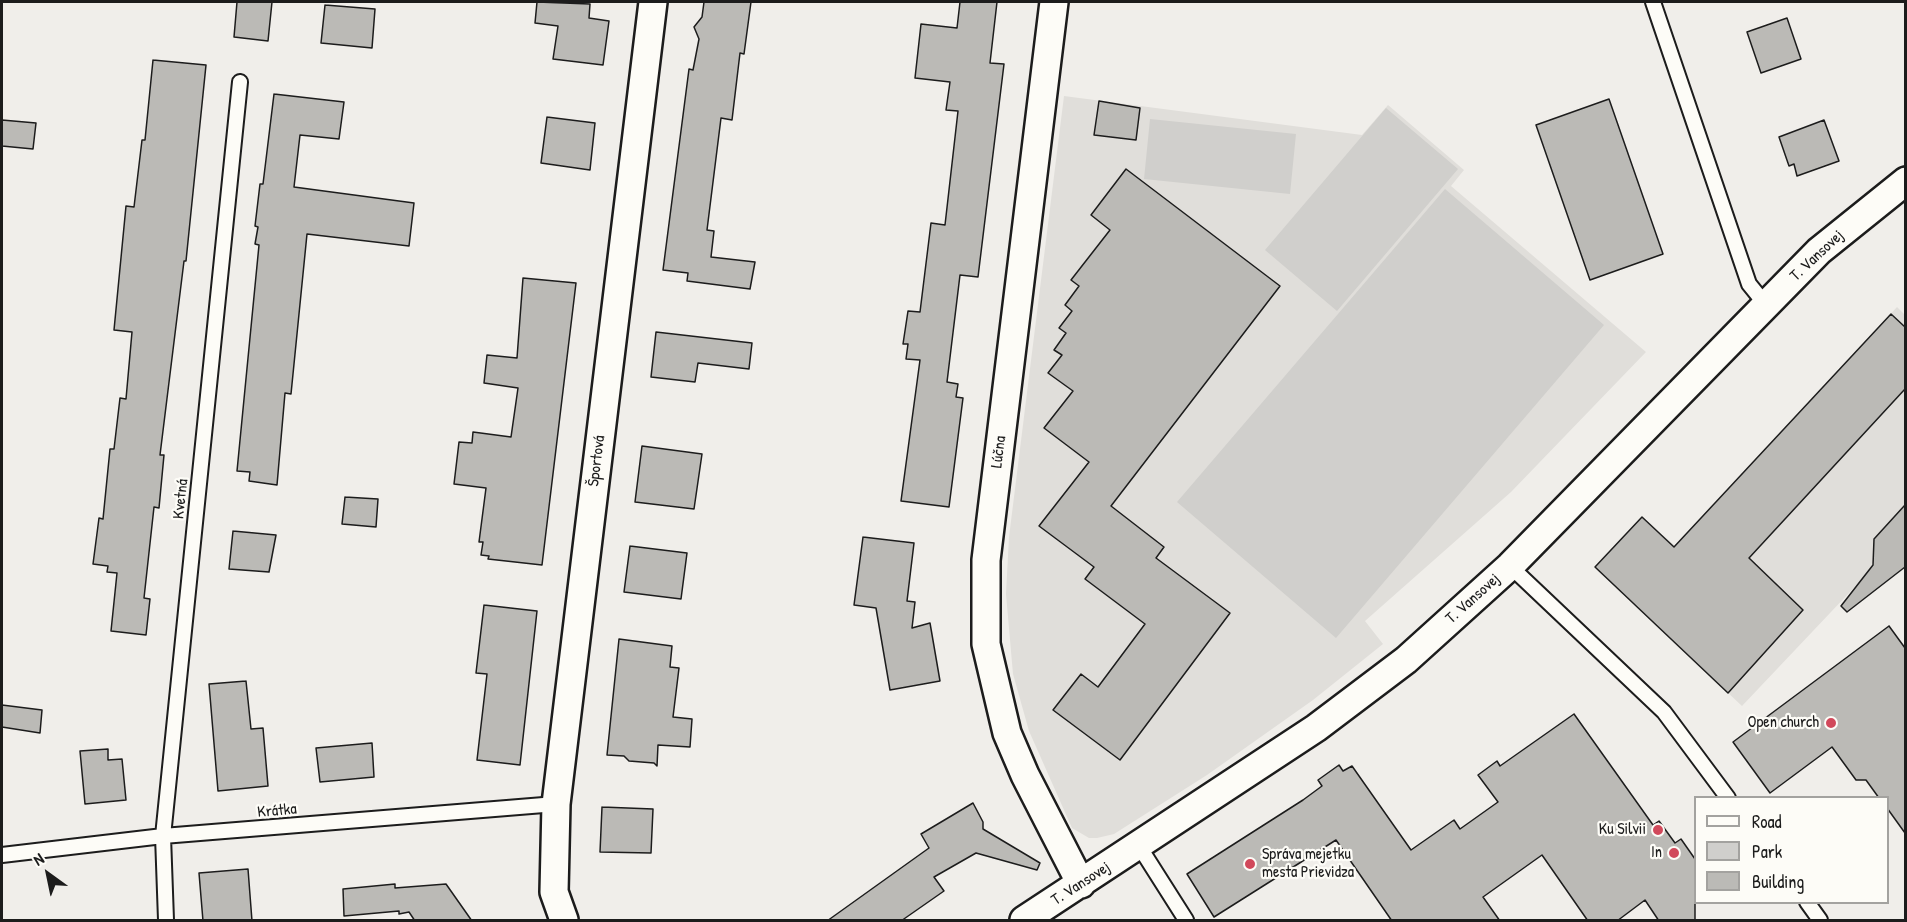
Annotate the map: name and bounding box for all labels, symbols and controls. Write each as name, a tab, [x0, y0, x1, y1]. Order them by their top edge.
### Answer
street label: T. Vansovej	[1786, 226, 1848, 286]
street label: Športová	[584, 434, 610, 488]
street label: Lúčna	[988, 435, 1010, 469]
street label: Kvetná	[169, 478, 193, 520]
street label: T. Vansovej	[1442, 570, 1504, 628]
place label: Open church	[1748, 713, 1819, 733]
marker: Open church	[1824, 716, 1838, 730]
legend	[1694, 796, 1889, 904]
street label: Krátka	[257, 800, 297, 822]
text: Road	[1752, 809, 1782, 834]
place label: Ku Silvii	[1599, 820, 1646, 840]
marker: Ku Silvii	[1651, 823, 1665, 837]
text: Park	[1752, 839, 1782, 864]
place label: In	[1651, 843, 1662, 863]
north arrow	[18, 844, 78, 904]
place label: Správa mejetku mesta Prievidza	[1262, 845, 1354, 883]
marker: In	[1667, 846, 1681, 860]
text: N	[29, 847, 48, 870]
marker: Správa mejetku mesta Prievidza	[1243, 857, 1257, 871]
street label: T. Vansovej	[1048, 858, 1114, 910]
text: Building	[1752, 869, 1804, 894]

